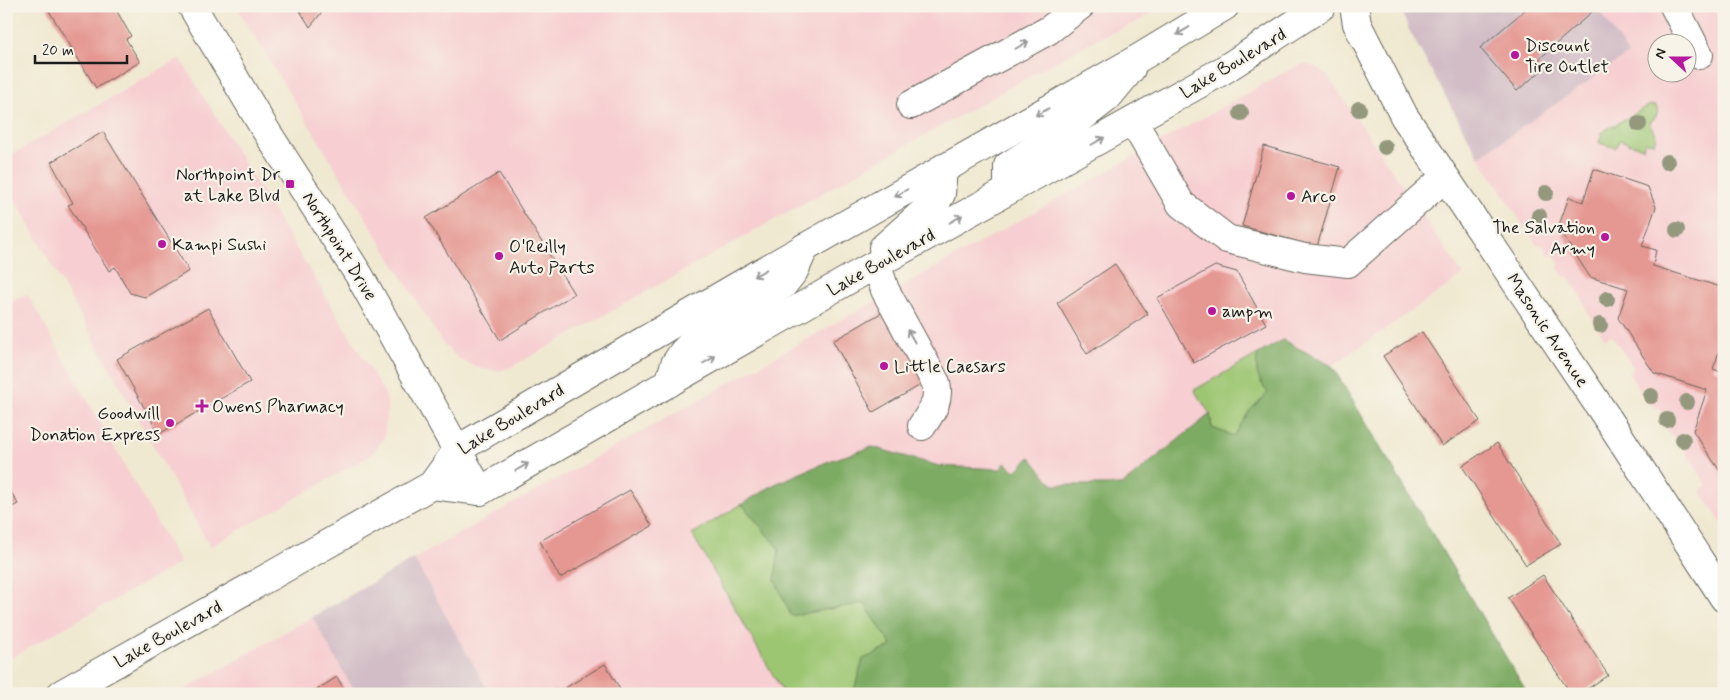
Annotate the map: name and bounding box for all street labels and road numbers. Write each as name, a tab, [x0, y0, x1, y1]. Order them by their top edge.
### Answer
street label: Lake Boulevard	[1176, 23, 1291, 105]
street label: Northpoint Drive	[296, 188, 382, 305]
street label: Lake Boulevard	[823, 223, 940, 302]
street label: Masonic Avenue	[1500, 269, 1594, 392]
street label: Lake Boulevard	[454, 379, 569, 461]
street label: Lake Boulevard	[110, 595, 227, 674]

